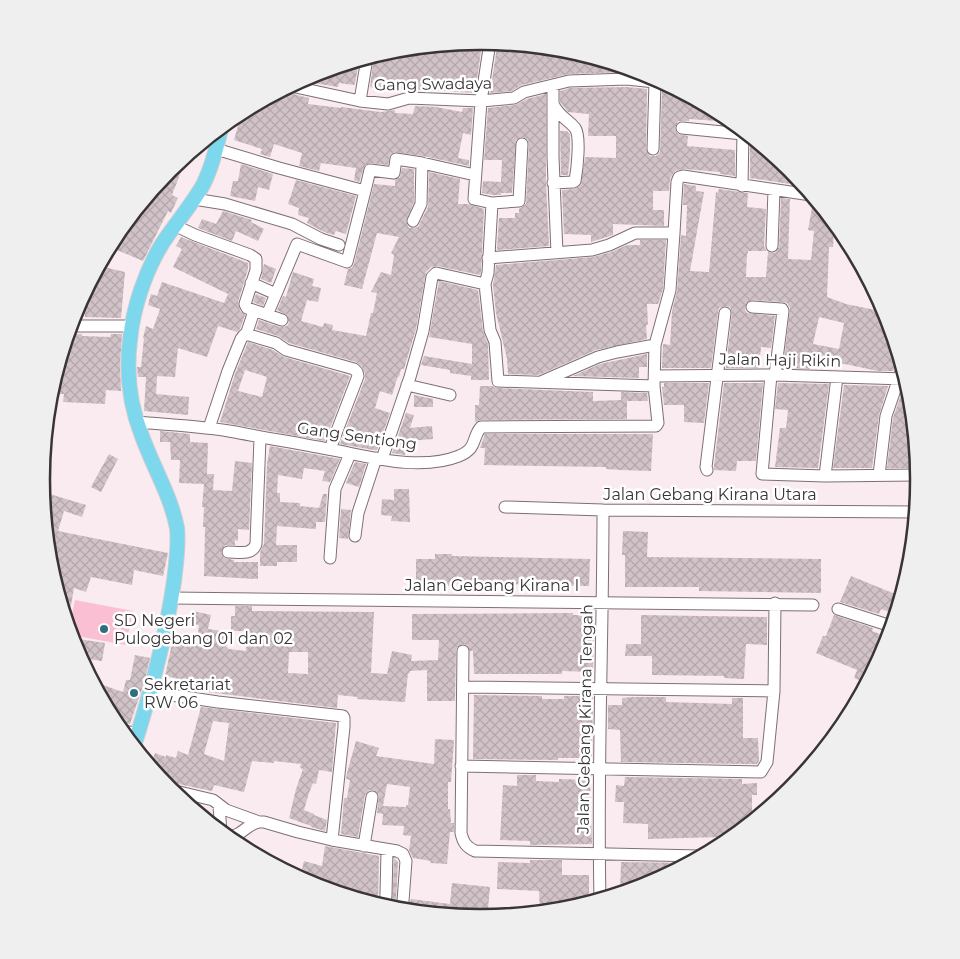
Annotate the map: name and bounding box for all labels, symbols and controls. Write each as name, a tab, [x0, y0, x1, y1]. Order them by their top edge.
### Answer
street label: Gang Swadaya	[374, 73, 492, 95]
street label: Jalan Haji Rikin	[718, 349, 841, 371]
street label: Gang Sentiong	[296, 418, 418, 454]
street label: Jalan Gebang Kirana Utara	[602, 485, 817, 504]
street label: Jalan Gebang Kirana I	[404, 576, 579, 595]
street label: Jalan Gebang Kirana Tengah	[573, 604, 597, 835]
place label: SD Negeri Pulogebang 01 dan 02	[114, 611, 293, 648]
marker: SD Negeri Pulogebang 01 dan 02	[98, 623, 110, 635]
place label: Sekretariat RW 06	[144, 675, 231, 712]
marker: Sekretariat RW 06	[128, 687, 140, 699]

